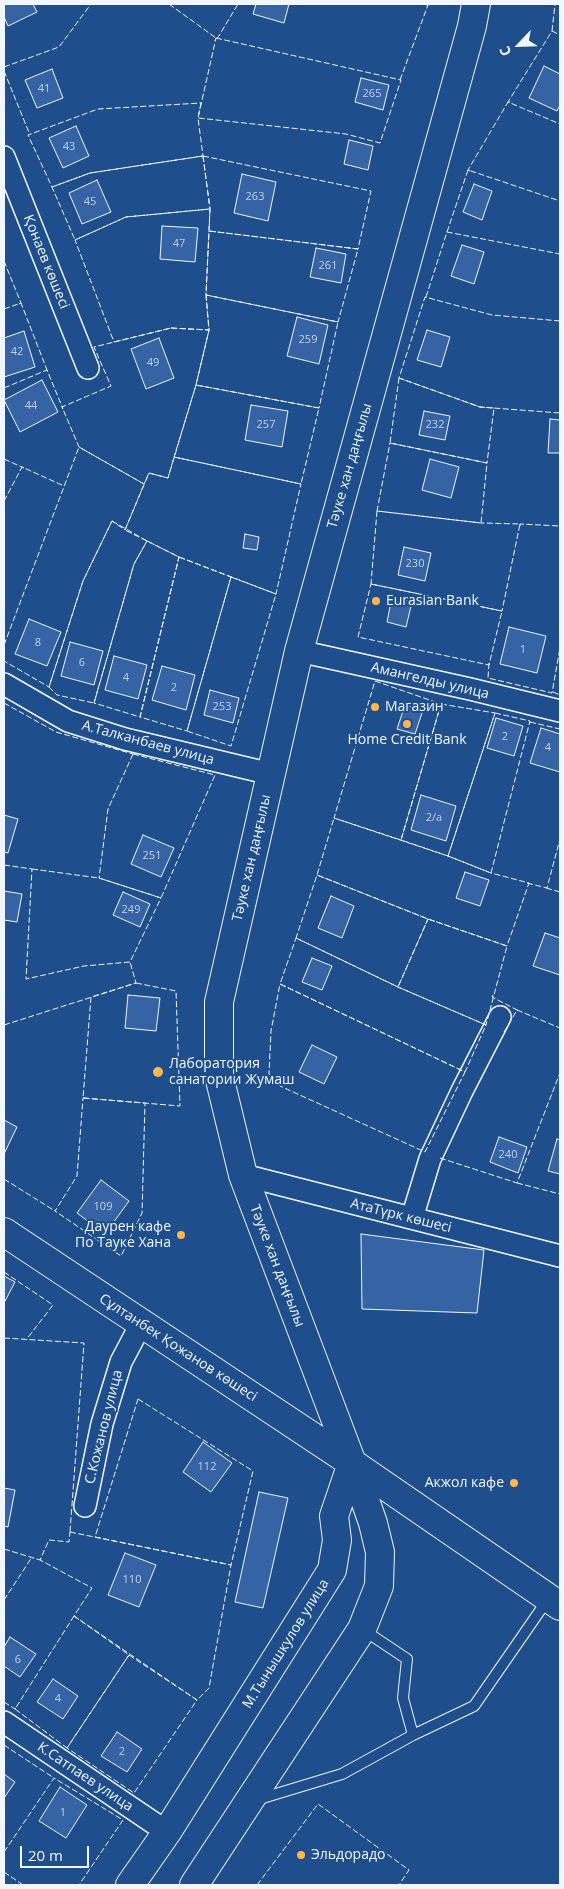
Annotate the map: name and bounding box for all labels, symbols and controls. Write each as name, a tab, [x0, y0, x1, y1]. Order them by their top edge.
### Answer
north arrow	[494, 20, 544, 70]
text: С	[494, 43, 515, 59]
house number: 41	[38, 82, 50, 96]
house number: 265	[363, 87, 381, 101]
house number: 43	[63, 140, 75, 154]
house number: 263	[246, 190, 264, 204]
house number: 45	[84, 195, 96, 209]
street label: Қонаев көшесі	[19, 212, 73, 312]
house number: 47	[173, 237, 185, 251]
house number: 261	[319, 259, 337, 273]
house number: 259	[299, 333, 317, 347]
house number: 42	[11, 345, 23, 359]
house number: 49	[147, 356, 159, 370]
house number: 44	[25, 399, 37, 413]
street label: Тәуке хан даңғылы	[324, 401, 376, 531]
house number: 257	[257, 418, 275, 432]
house number: 232	[426, 418, 444, 432]
house number: 230	[406, 557, 424, 571]
place label: Eurasian Bank	[386, 593, 479, 609]
marker: Eurasian Bank	[370, 595, 382, 607]
house number: 8	[35, 636, 41, 650]
house number: 1	[520, 643, 526, 657]
house number: 6	[79, 656, 85, 670]
street label: Амангелды улица	[369, 659, 491, 703]
house number: 4	[123, 671, 129, 685]
house number: 2	[171, 681, 177, 695]
place label: Магазин	[385, 699, 444, 715]
house number: 253	[213, 700, 231, 714]
marker: Магазин	[369, 701, 381, 713]
street label: А.Талканбаев улица	[80, 717, 216, 769]
marker: Home Credit Bank	[401, 718, 413, 730]
house number: 2	[502, 730, 508, 744]
place label: Home Credit Bank	[347, 732, 467, 748]
house number: 4	[545, 741, 551, 755]
street label: Тәуке хан даңғылы	[229, 793, 275, 923]
house number: 2/а	[426, 811, 442, 825]
house number: 251	[143, 849, 161, 863]
house number: 249	[122, 903, 140, 917]
place label: Лаборатория санатории Жумаш	[169, 1056, 294, 1088]
marker: Лаборатория санатории Жумаш	[151, 1065, 165, 1079]
house number: 240	[499, 1148, 517, 1162]
street label: АтаТүрк көшесі	[349, 1195, 453, 1237]
house number: 109	[94, 1200, 112, 1214]
street label: Тәуке хан даңғылы	[246, 1203, 308, 1329]
place label: Даурен кафе По Тауке Хана	[75, 1219, 171, 1252]
marker: Даурен кафе По Тауке Хана	[175, 1229, 187, 1241]
street label: Сұлтанбек Қожанов көшесі	[96, 1291, 260, 1405]
street label: С.Кожанов улица	[82, 1368, 126, 1486]
house number: 112	[198, 1460, 216, 1474]
place label: Акжол кафе	[425, 1475, 504, 1491]
marker: Акжол кафе	[508, 1477, 520, 1489]
house number: 110	[123, 1573, 141, 1587]
street label: М.Тынышкулов улица	[239, 1576, 333, 1712]
house number: 6	[15, 1653, 21, 1667]
house number: 4	[55, 1692, 61, 1706]
street label: К.Сатпаев улица	[34, 1739, 136, 1815]
house number: 2	[119, 1745, 125, 1759]
house number: 1	[60, 1806, 66, 1820]
scale bar	[22, 1836, 91, 1868]
text: 20 m	[28, 1845, 63, 1865]
place label: Эльдорадо	[311, 1847, 385, 1863]
marker: Эльдорадо	[295, 1849, 307, 1861]

